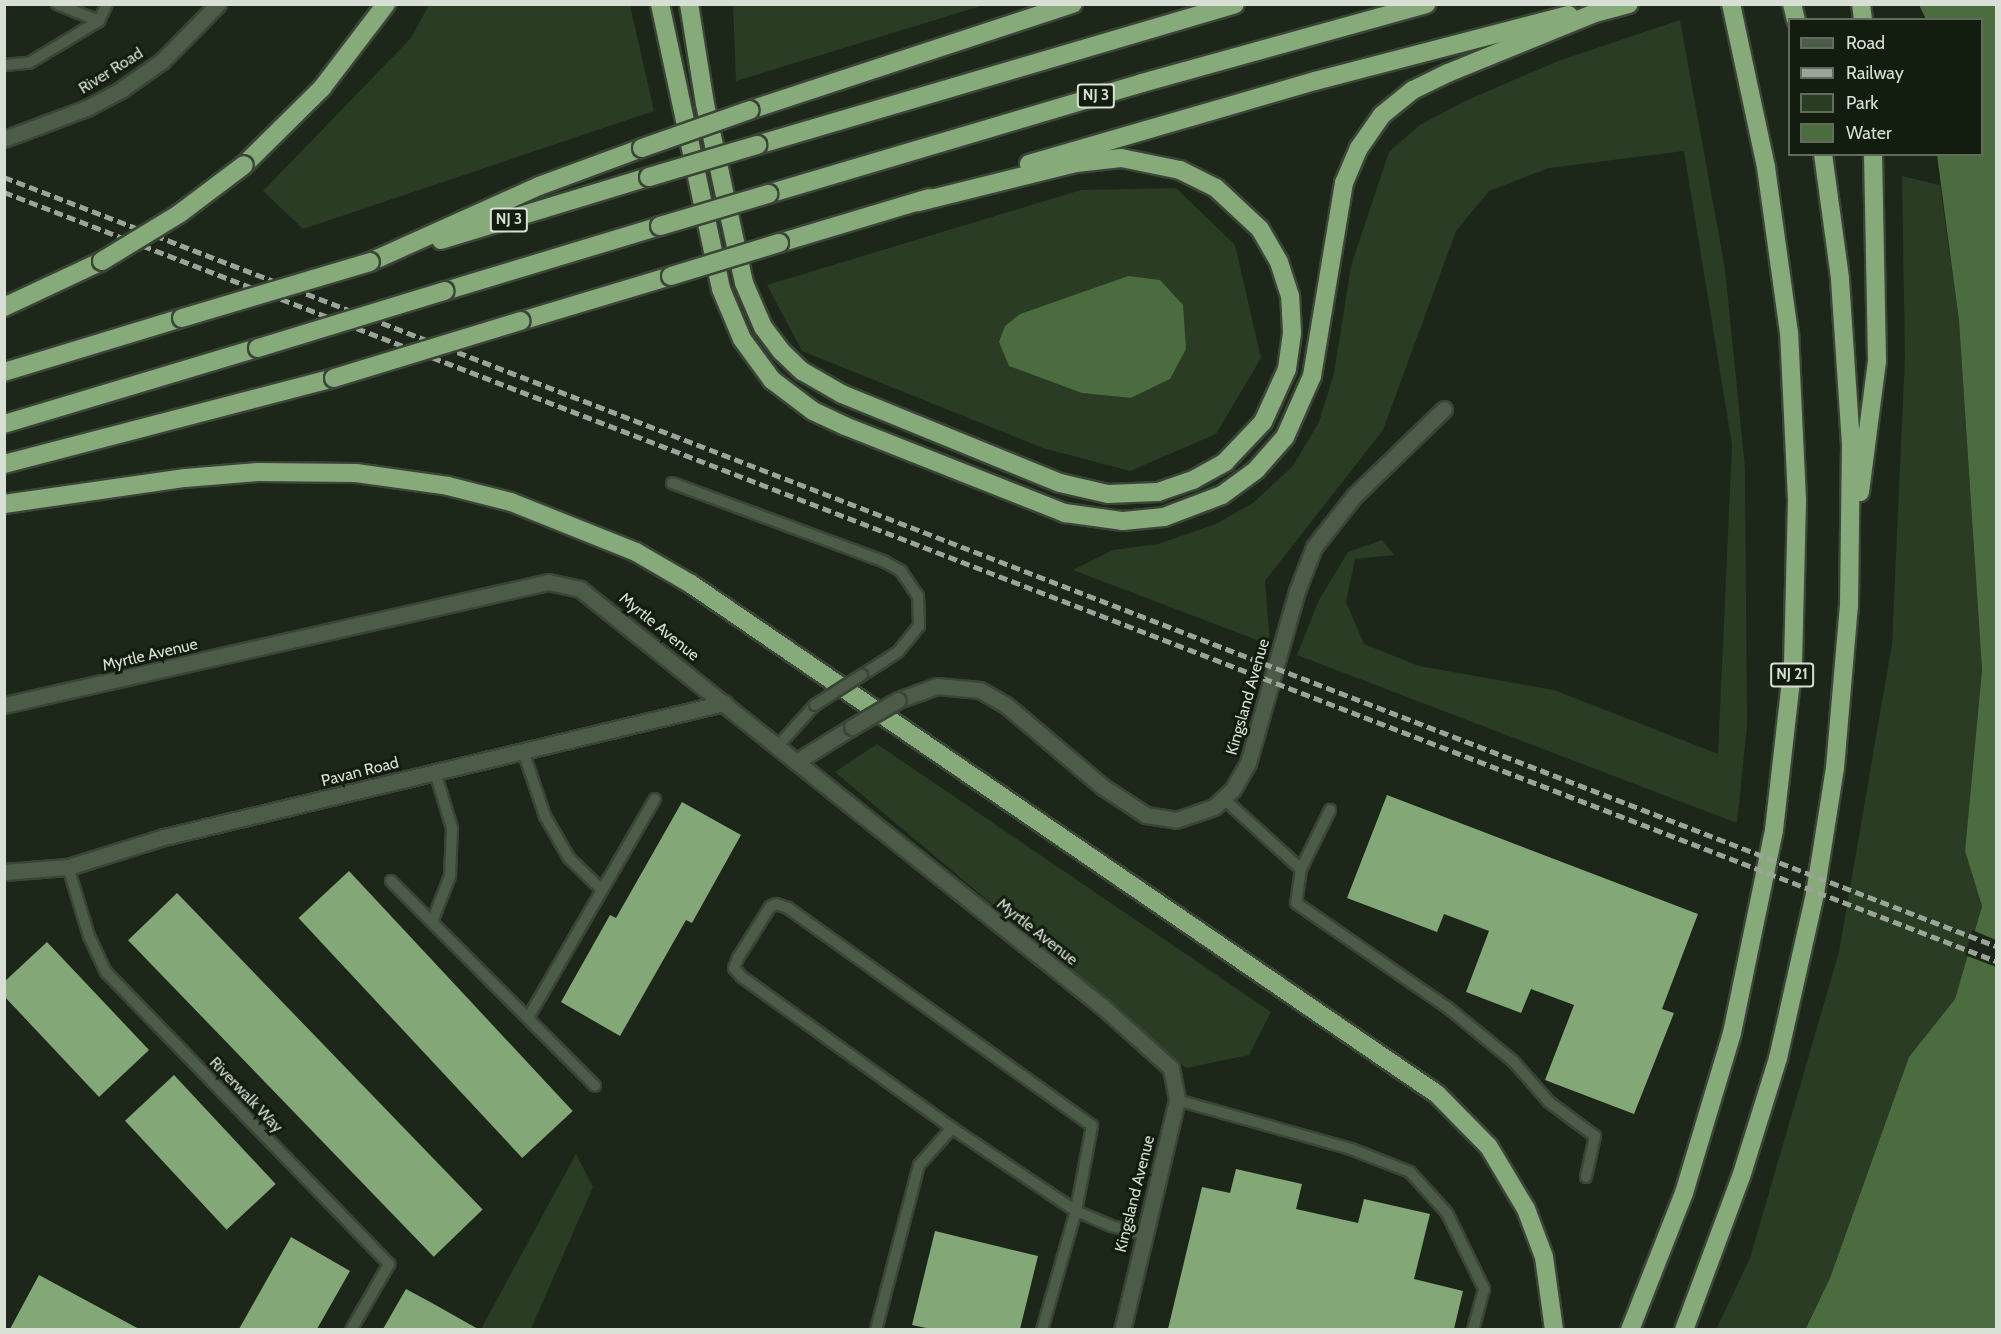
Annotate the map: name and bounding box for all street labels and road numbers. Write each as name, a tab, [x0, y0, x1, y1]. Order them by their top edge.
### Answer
street label: River Road	[75, 44, 147, 98]
road number: NJ 3	[1076, 84, 1116, 108]
road number: NJ 3	[490, 208, 528, 232]
street label: Myrtle Avenue	[615, 589, 703, 665]
street label: Myrtle Avenue	[100, 635, 200, 675]
street label: Kingsland Avenue	[1222, 637, 1274, 757]
road number: NJ 21	[1770, 663, 1814, 687]
street label: Pavan Road	[319, 753, 401, 791]
street label: Myrtle Avenue	[993, 894, 1081, 970]
street label: Riverwalk Way	[205, 1053, 287, 1137]
street label: Kingsland Avenue	[1111, 1133, 1159, 1255]

